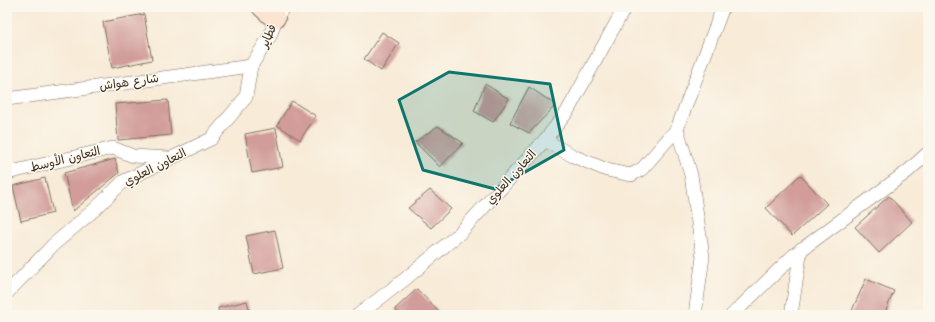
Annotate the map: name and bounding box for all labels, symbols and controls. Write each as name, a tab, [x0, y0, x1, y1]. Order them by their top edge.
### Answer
street label: فطاير	[255, 22, 280, 51]
street label: شارع هواش	[98, 70, 160, 95]
street label: التعاون الأوسط	[28, 143, 102, 175]
street label: التعاون العلوي	[121, 144, 189, 190]
street label: التعاون العلوي	[482, 146, 540, 208]

